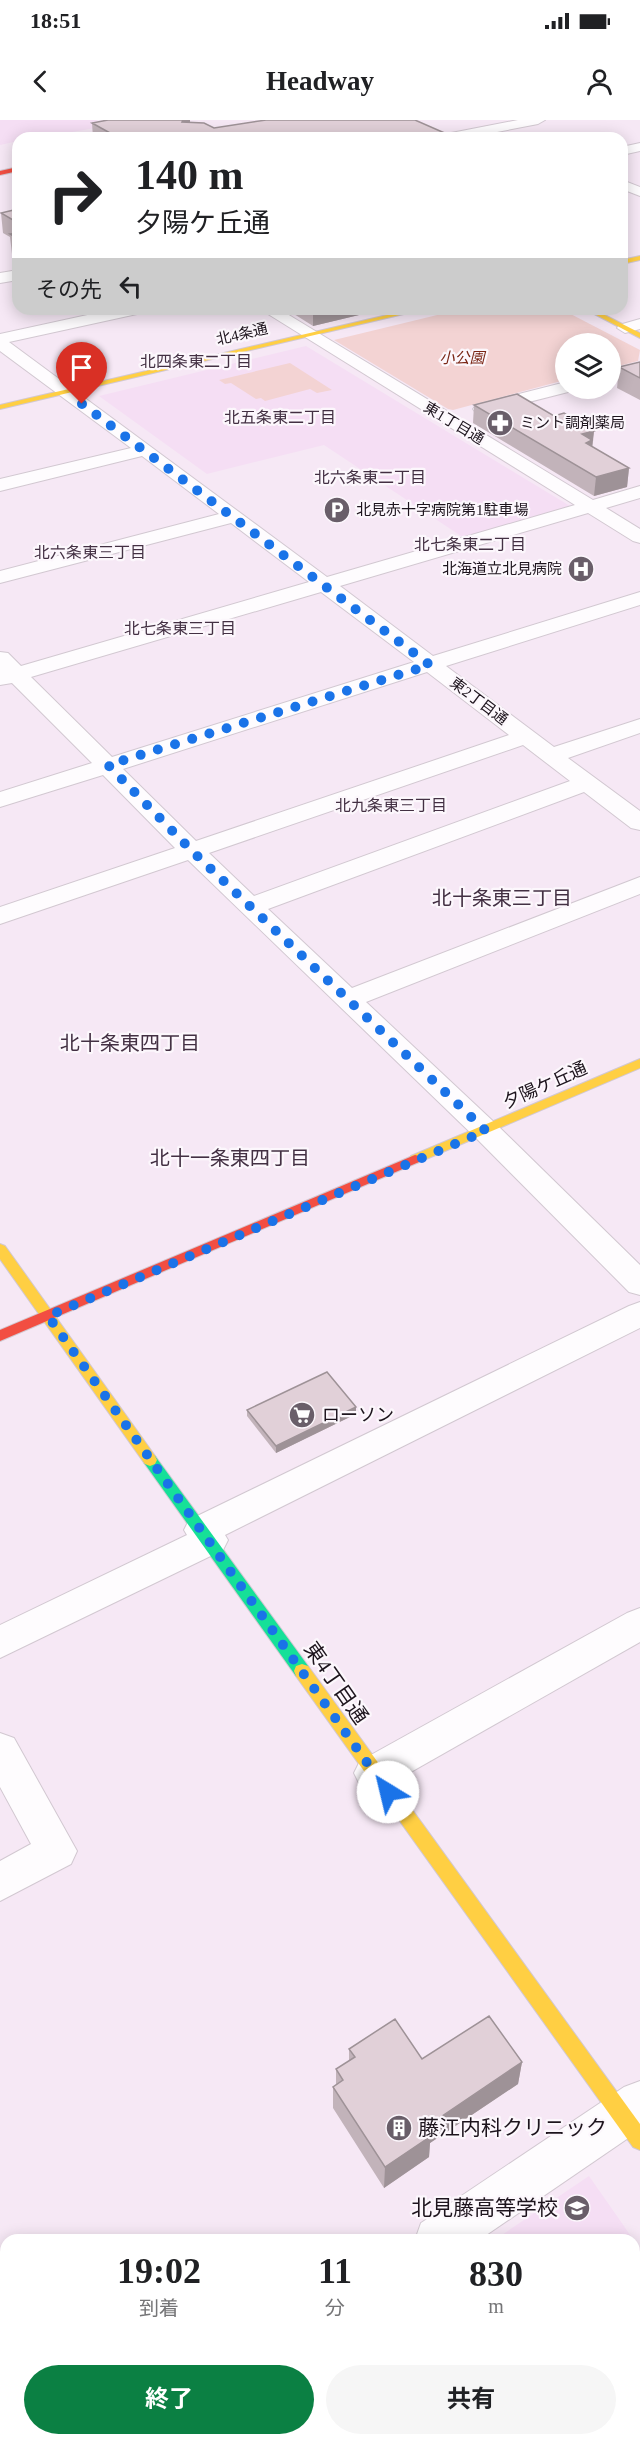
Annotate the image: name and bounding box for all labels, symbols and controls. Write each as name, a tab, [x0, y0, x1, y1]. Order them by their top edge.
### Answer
text: 18:51	[30, 8, 81, 33]
icon: back	[24, 65, 57, 98]
icon: person	[583, 65, 616, 98]
text: Headway	[266, 66, 374, 96]
text: 140 m	[135, 152, 244, 198]
icon: right	[36, 156, 114, 234]
text: 夕陽ケ丘通	[135, 208, 270, 238]
icon: left	[114, 270, 147, 303]
text: その先	[36, 277, 102, 302]
street label: 北4条通	[214, 319, 269, 348]
map controls	[555, 333, 621, 399]
button: layers	[555, 333, 621, 399]
pin	[56, 342, 107, 404]
park label: 小公園	[439, 350, 486, 366]
icon: arrive	[65, 351, 98, 384]
district label: 北四条東二丁目	[140, 353, 252, 370]
street label: 東1丁目通	[421, 399, 487, 447]
pharmacy icon: ミント調剤薬局	[485, 408, 515, 438]
district label: 北五条東二丁目	[224, 409, 336, 426]
place label: ミント調剤薬局	[520, 415, 625, 431]
district label: 北六条東二丁目	[314, 469, 426, 486]
parking icon: 北見赤十字病院第1駐車場	[322, 495, 352, 525]
place label: 北見赤十字病院第1駐車場	[356, 501, 529, 518]
district label: 北七条東二丁目	[414, 536, 526, 553]
district label: 北六条東三丁目	[34, 544, 146, 561]
hospital icon: 北海道立北見病院	[566, 554, 596, 584]
place label: 北海道立北見病院	[442, 560, 562, 577]
district label: 北七条東三丁目	[124, 620, 236, 637]
street label: 東2丁目通	[447, 674, 511, 728]
district label: 北九条東三丁目	[335, 797, 447, 814]
district label: 北十条東三丁目	[432, 887, 572, 909]
district label: 北十条東四丁目	[60, 1032, 200, 1054]
street label: 夕陽ケ丘通	[500, 1058, 590, 1112]
district label: 北十一条東四丁目	[150, 1147, 310, 1169]
supermarket icon: ローソン	[287, 1400, 317, 1430]
place label: ローソン	[322, 1405, 394, 1425]
street label: 東4丁目通	[299, 1637, 373, 1729]
position arrow	[356, 1760, 420, 1824]
building icon: 藤江内科クリニック	[384, 2113, 414, 2143]
place label: 藤江内科クリニック	[418, 2116, 607, 2140]
school or university icon: 北見藤高等学校	[562, 2193, 592, 2223]
place label: 北見藤高等学校	[411, 2196, 558, 2220]
text: 19:02	[117, 2251, 201, 2291]
text: 11	[318, 2251, 352, 2291]
text: 830	[469, 2254, 523, 2294]
text: m	[488, 2295, 504, 2317]
text: 到着	[139, 2297, 179, 2319]
text: 分	[325, 2297, 345, 2319]
button: 終了	[24, 2365, 314, 2434]
button: 共有	[326, 2365, 616, 2434]

